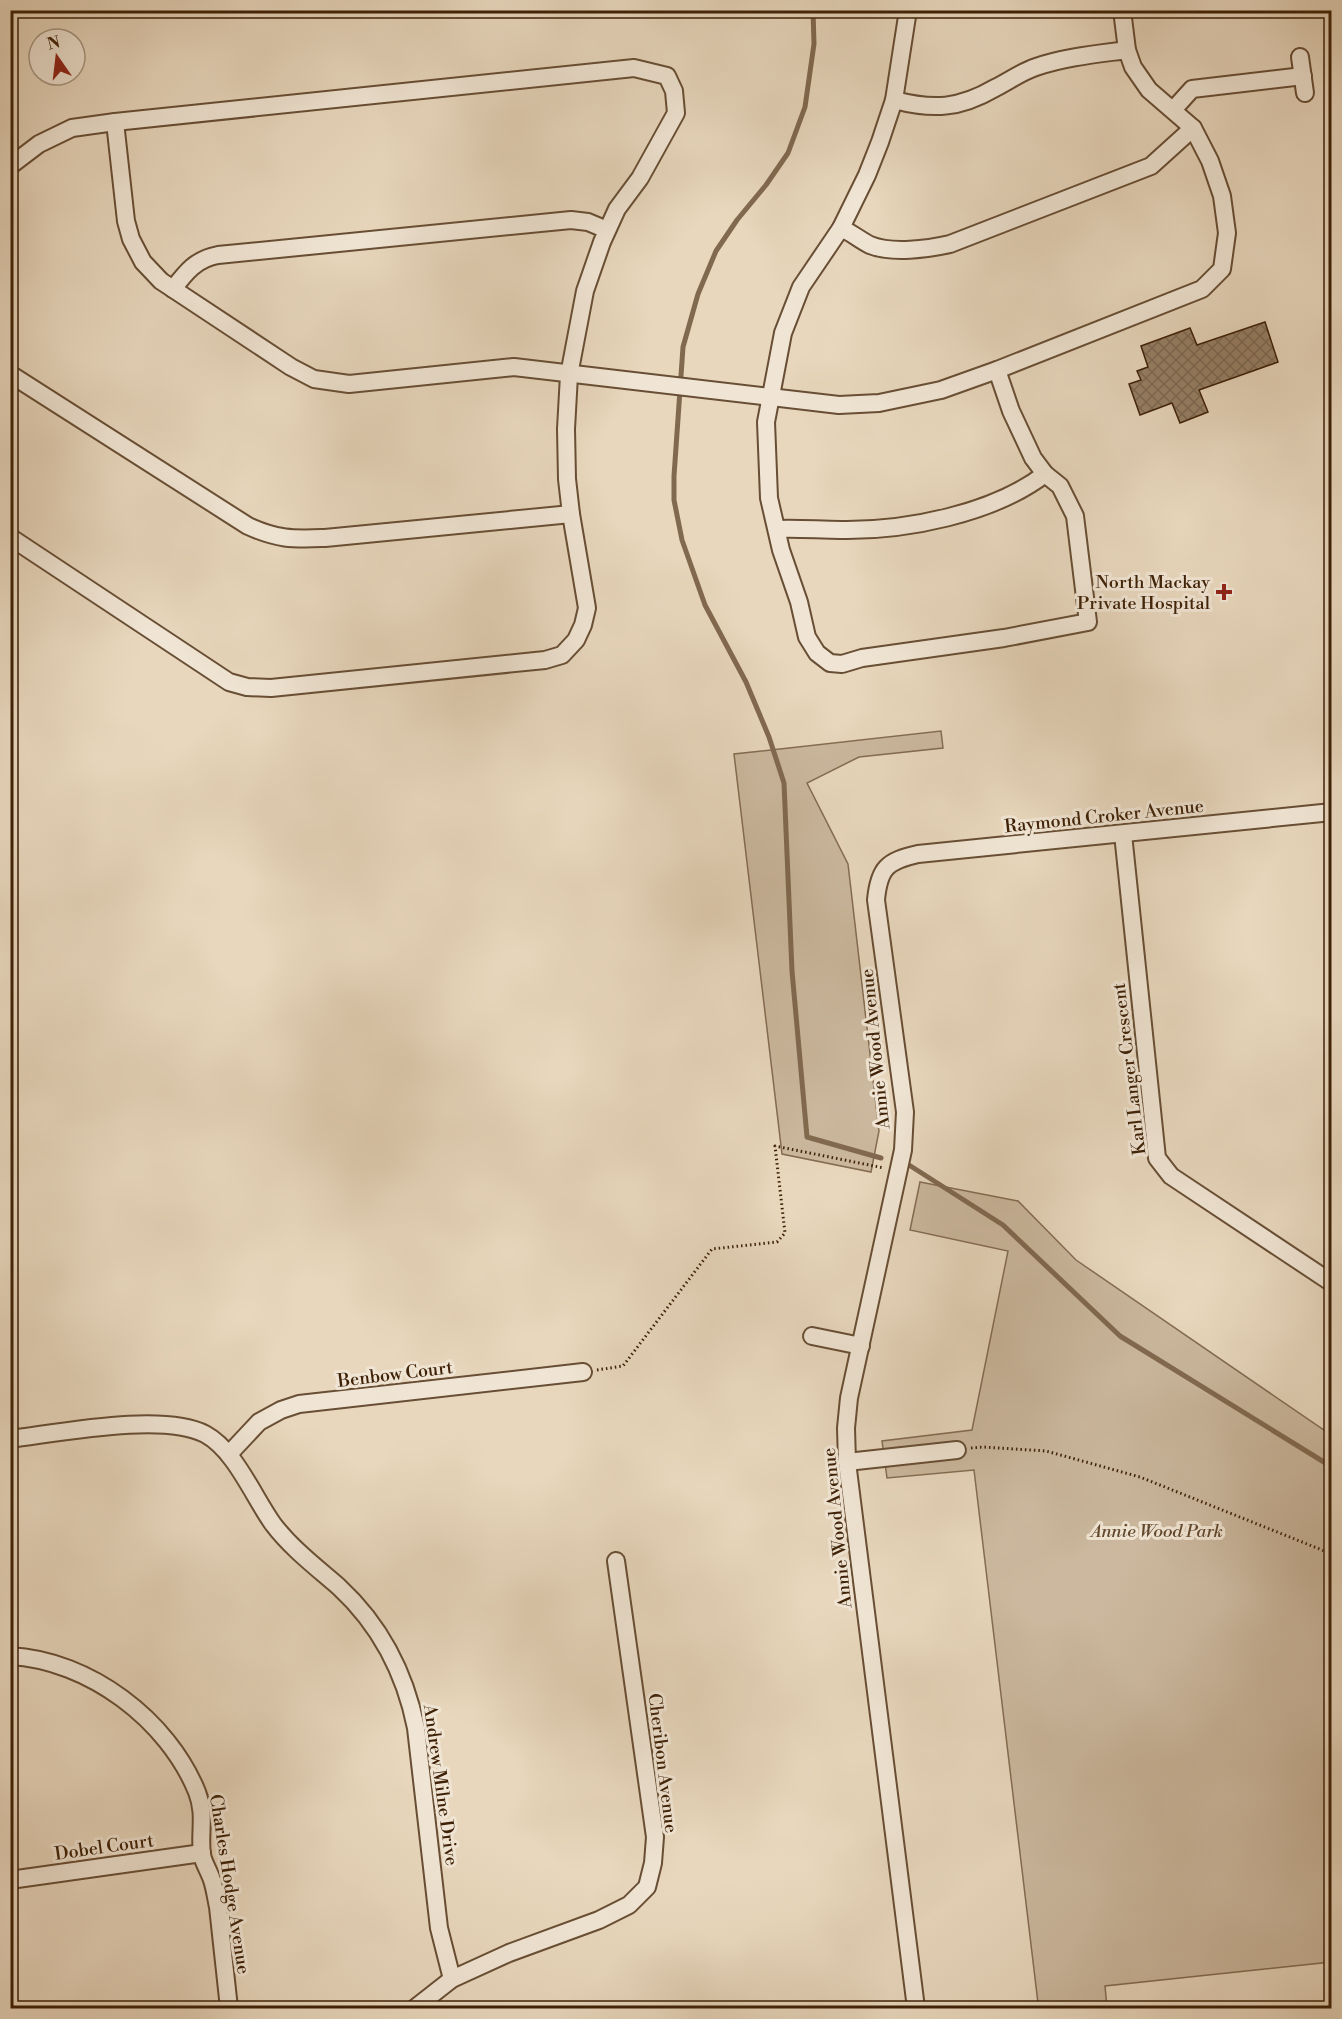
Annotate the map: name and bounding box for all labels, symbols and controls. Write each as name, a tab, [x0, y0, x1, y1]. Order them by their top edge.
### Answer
north arrow	[27, 27, 87, 87]
text: N	[45, 32, 63, 55]
place label: North Mackay Private Hospital	[1077, 571, 1211, 615]
marker: North Mackay Private Hospital	[1215, 583, 1233, 601]
street label: Raymond Croker Avenue	[1003, 795, 1205, 838]
street label: Annie Wood Avenue	[856, 968, 895, 1131]
street label: Karl Langer Crescent	[1107, 981, 1151, 1156]
street label: Benbow Court	[335, 1356, 455, 1393]
street label: Annie Wood Avenue	[818, 1447, 857, 1610]
park label: Annie Wood Park	[1089, 1520, 1223, 1543]
street label: Cheribon Avenue	[643, 1692, 682, 1834]
street label: Andrew Milne Drive	[418, 1702, 463, 1867]
street label: Charles Hodge Avenue	[204, 1793, 255, 1976]
street label: Dobel Court	[53, 1829, 156, 1866]

